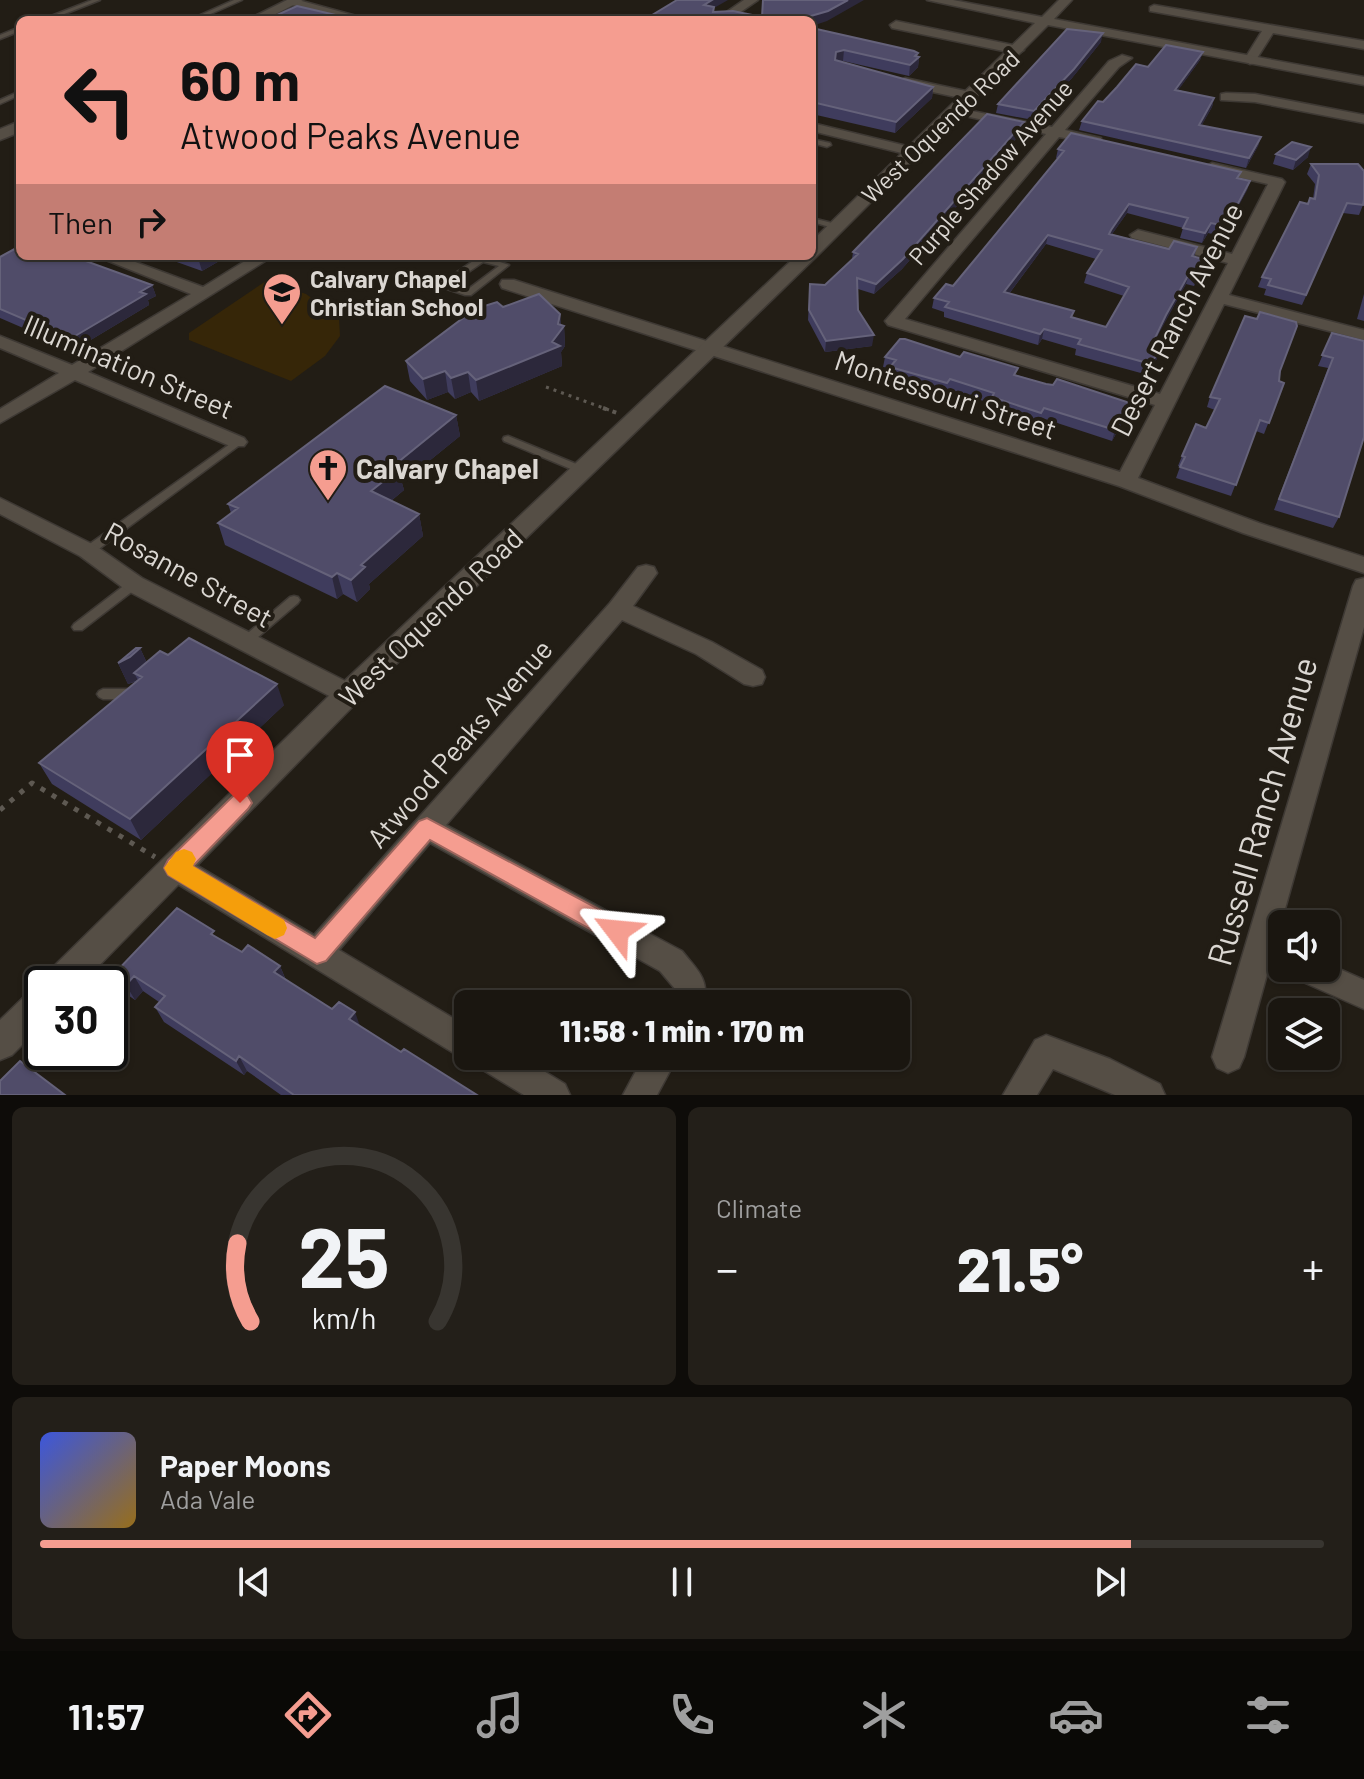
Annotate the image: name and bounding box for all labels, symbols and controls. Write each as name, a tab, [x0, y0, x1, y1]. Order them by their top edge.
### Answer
street label: West Oquendo Road	[855, 43, 1025, 209]
text: 60 m	[180, 45, 300, 112]
icon: left	[48, 48, 152, 152]
street label: Purple Shadow Avenue	[902, 74, 1078, 270]
text: Atwood Peaks Avenue	[180, 113, 521, 156]
street label: Desert Ranch Avenue	[1102, 197, 1250, 441]
icon: right	[129, 200, 173, 244]
text: Then	[48, 204, 113, 240]
place label: Calvary Chapel Christian School	[310, 264, 484, 321]
school or university icon: Calvary Chapel Christian School	[261, 271, 303, 326]
street label: Illumination Street	[19, 307, 239, 425]
street label: Montessouri Street	[831, 342, 1061, 446]
church icon: Calvary Chapel	[307, 447, 349, 502]
place label: Calvary Chapel	[356, 451, 539, 485]
street label: Rosanne Street	[99, 514, 279, 634]
street label: West Oquendo Road	[331, 521, 529, 713]
street label: Atwood Peaks Avenue	[359, 632, 559, 854]
street label: Russell Ranch Avenue	[1197, 652, 1325, 970]
pin	[206, 721, 274, 803]
icon: arrive	[218, 733, 262, 777]
position arrow	[575, 889, 659, 973]
map controls	[1268, 910, 1340, 1070]
button: sound	[1268, 910, 1340, 982]
speed limit sign: 30	[24, 966, 128, 1070]
button: layers	[1268, 998, 1340, 1070]
text: 11:58 · 1 min · 170 m	[560, 1012, 804, 1048]
text: Climate	[716, 1192, 802, 1223]
text: 25	[298, 1205, 390, 1305]
text: 21.5°	[957, 1232, 1083, 1304]
text: −	[716, 1241, 738, 1294]
text: +	[1302, 1241, 1324, 1294]
text: km/h	[312, 1300, 376, 1335]
text: Paper Moons	[160, 1447, 331, 1483]
text: Ada Vale	[160, 1483, 255, 1514]
icon: previous	[232, 1560, 276, 1604]
icon: pause	[660, 1560, 704, 1604]
icon: next	[1088, 1560, 1132, 1604]
icon: directions	[280, 1687, 336, 1743]
icon: music	[472, 1687, 528, 1743]
icon: phone	[664, 1687, 720, 1743]
icon: climate	[856, 1687, 912, 1743]
icon: car	[1048, 1687, 1104, 1743]
icon: filters	[1240, 1687, 1296, 1743]
text: 11:57	[68, 1694, 144, 1737]

